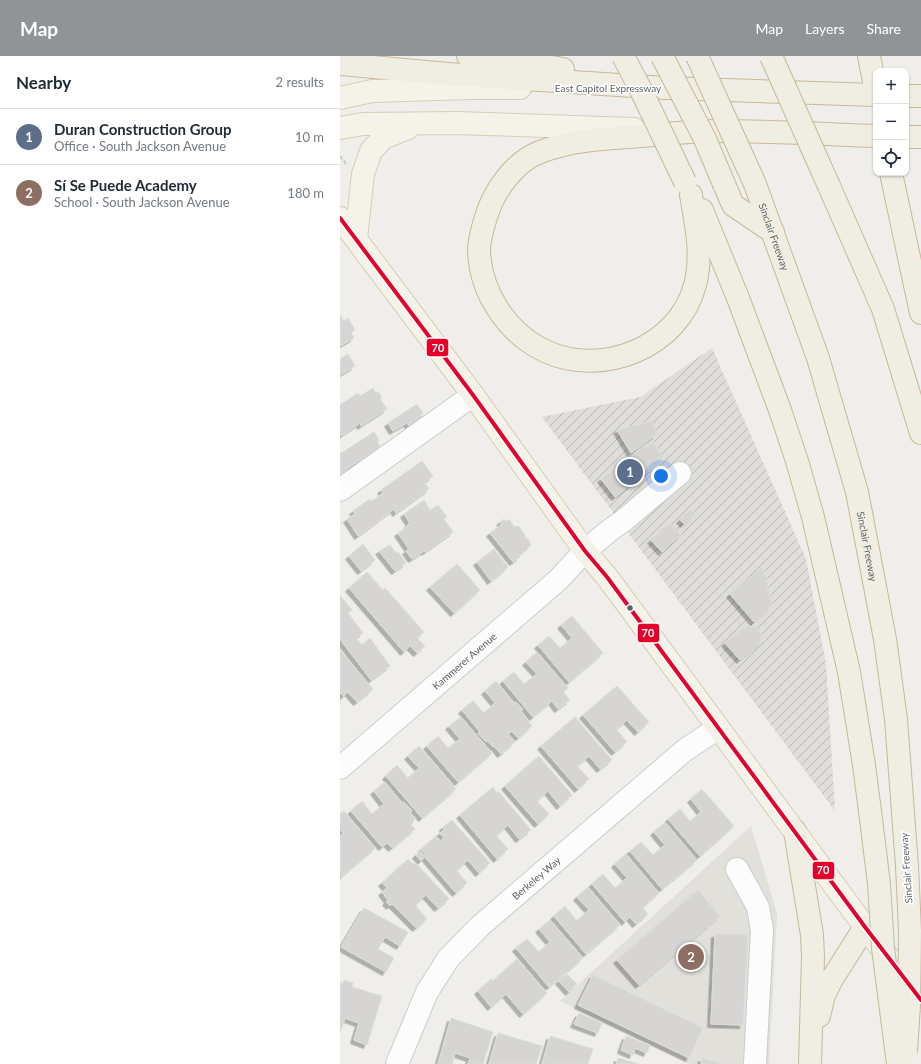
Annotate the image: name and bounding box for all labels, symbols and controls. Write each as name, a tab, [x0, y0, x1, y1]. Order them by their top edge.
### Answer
text: Map	[20, 17, 58, 40]
text: Map	[755, 20, 783, 37]
text: Layers	[805, 20, 845, 37]
text: Share	[867, 20, 901, 37]
map controls	[873, 68, 909, 176]
button: +	[873, 68, 909, 104]
text: Nearby	[16, 72, 71, 93]
text: 2 results	[276, 74, 324, 90]
street label: East Capitol Expressway	[555, 82, 662, 94]
button: −	[873, 104, 909, 140]
text: Duran Construction Group	[54, 120, 231, 138]
text: 1	[25, 129, 33, 145]
text: 10 m	[295, 129, 324, 145]
text: Office · South Jackson Avenue	[54, 138, 226, 154]
button: locate	[873, 140, 909, 176]
text: Sí Se Puede Academy	[54, 176, 197, 194]
text: 2	[25, 185, 33, 201]
text: 180 m	[287, 185, 324, 201]
text: School · South Jackson Avenue	[54, 194, 230, 210]
street label: Sinclair Freeway	[756, 201, 792, 273]
line badge: 70	[426, 338, 449, 357]
text: 70	[432, 341, 445, 354]
pin: 1	[617, 457, 643, 487]
your location	[651, 466, 671, 486]
street label: Sinclair Freeway	[855, 510, 880, 583]
unlabelled marker	[625, 603, 635, 613]
line badge: 70	[637, 623, 660, 643]
text: 70	[642, 626, 655, 639]
street label: Kammerer Avenue	[430, 630, 499, 692]
street label: Sinclair Freeway	[897, 831, 914, 904]
street label: Berkeley Way	[509, 853, 563, 902]
line badge: 70	[812, 861, 835, 880]
text: 70	[817, 863, 830, 876]
pin: 2	[678, 942, 704, 972]

